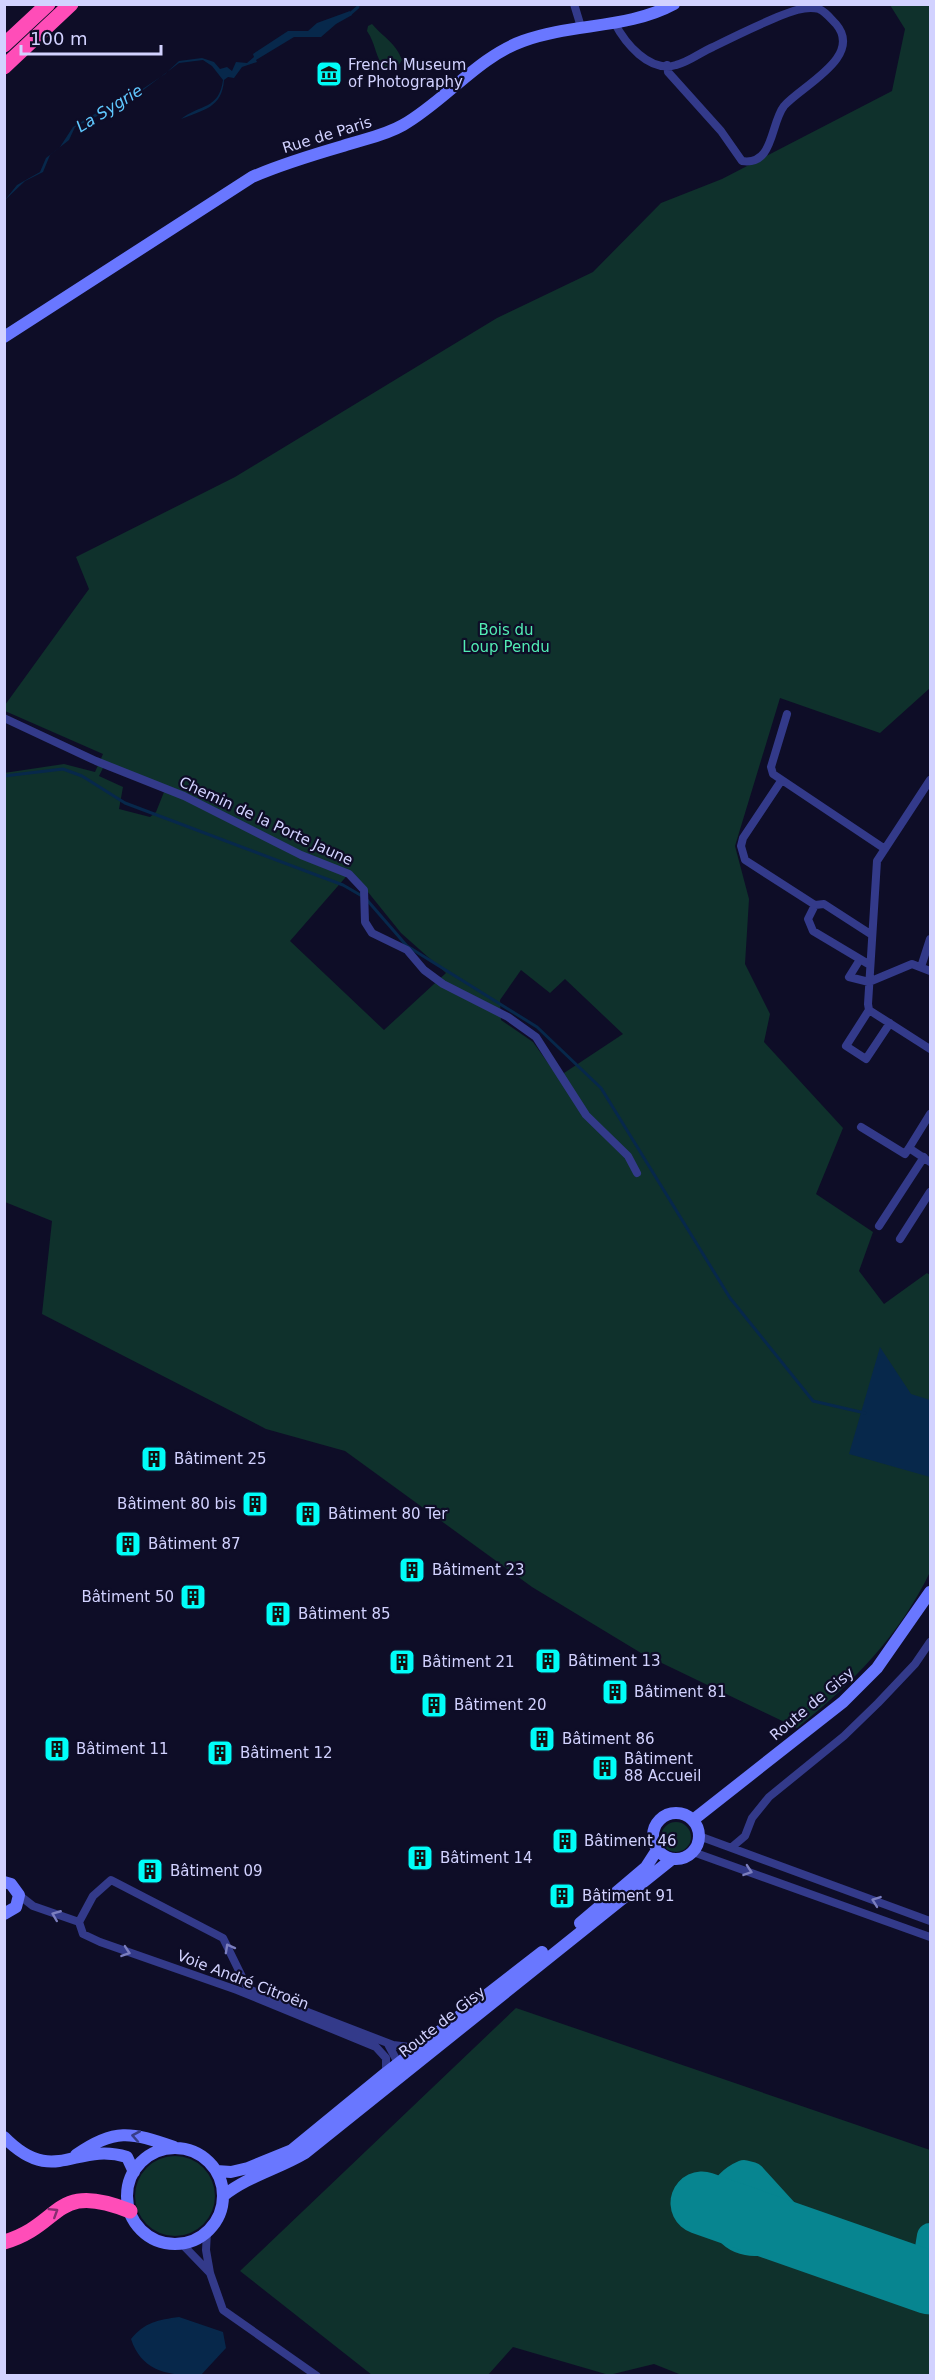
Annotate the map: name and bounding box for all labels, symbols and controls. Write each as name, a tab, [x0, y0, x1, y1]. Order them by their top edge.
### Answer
scale bar	[21, 18, 160, 56]
text: 100 m	[30, 28, 88, 49]
place label: French Museum of Photography	[348, 56, 466, 91]
museum icon: French Museum of Photography	[314, 59, 344, 89]
water label: La Sygrie	[73, 81, 146, 136]
street label: Rue de Paris	[280, 113, 374, 157]
park label: Bois du Loup Pendu	[462, 621, 550, 656]
street label: Chemin de la Porte Jaune	[176, 773, 356, 869]
building icon: Bâtiment 25	[139, 1444, 169, 1474]
place label: Bâtiment 25	[174, 1450, 267, 1468]
building icon: Bâtiment 80 bis	[240, 1489, 270, 1519]
place label: Bâtiment 80 bis	[117, 1495, 236, 1513]
building icon: Bâtiment 80 Ter	[293, 1499, 323, 1529]
place label: Bâtiment 80 Ter	[328, 1505, 448, 1523]
building icon: Bâtiment 87	[113, 1529, 143, 1559]
place label: Bâtiment 87	[148, 1535, 241, 1553]
building icon: Bâtiment 23	[397, 1555, 427, 1585]
place label: Bâtiment 23	[432, 1561, 525, 1579]
building icon: Bâtiment 50	[178, 1582, 208, 1612]
place label: Bâtiment 50	[81, 1588, 174, 1606]
building icon: Bâtiment 85	[263, 1599, 293, 1629]
place label: Bâtiment 85	[298, 1605, 391, 1623]
building icon: Bâtiment 13	[533, 1646, 563, 1676]
building icon: Bâtiment 21	[387, 1647, 417, 1677]
place label: Bâtiment 13	[568, 1652, 661, 1670]
place label: Bâtiment 21	[422, 1653, 515, 1671]
street label: Route de Gisy	[766, 1664, 858, 1744]
building icon: Bâtiment 81	[600, 1677, 630, 1707]
place label: Bâtiment 81	[634, 1683, 727, 1701]
building icon: Bâtiment 20	[419, 1690, 449, 1720]
place label: Bâtiment 20	[454, 1696, 547, 1714]
building icon: Bâtiment 86	[527, 1724, 557, 1754]
place label: Bâtiment 86	[562, 1730, 655, 1748]
building icon: Bâtiment 11	[42, 1734, 72, 1764]
building icon: Bâtiment 12	[205, 1738, 235, 1768]
place label: Bâtiment 11	[76, 1740, 169, 1758]
place label: Bâtiment 12	[240, 1744, 333, 1762]
place label: Bâtiment 88 Accueil	[624, 1750, 701, 1785]
building icon: Bâtiment 88 Accueil	[590, 1753, 620, 1783]
building icon: Bâtiment 46	[550, 1826, 580, 1856]
place label: Bâtiment 46	[584, 1832, 677, 1850]
building icon: Bâtiment 14	[405, 1843, 435, 1873]
place label: Bâtiment 14	[440, 1849, 533, 1867]
building icon: Bâtiment 09	[135, 1856, 165, 1886]
place label: Bâtiment 09	[170, 1862, 263, 1880]
one-way arrow	[743, 1864, 753, 1877]
building icon: Bâtiment 91	[547, 1881, 577, 1911]
place label: Bâtiment 91	[582, 1887, 675, 1905]
one-way arrow	[871, 1895, 882, 1908]
one-way arrow	[51, 1910, 62, 1922]
one-way arrow	[120, 1944, 131, 1957]
one-way arrow	[225, 1944, 236, 1954]
street label: Voie André Citroën	[174, 1947, 312, 2013]
street label: Route de Gisy	[395, 1983, 489, 2061]
one-way arrow	[132, 2130, 141, 2142]
one-way arrow	[48, 2208, 58, 2220]

